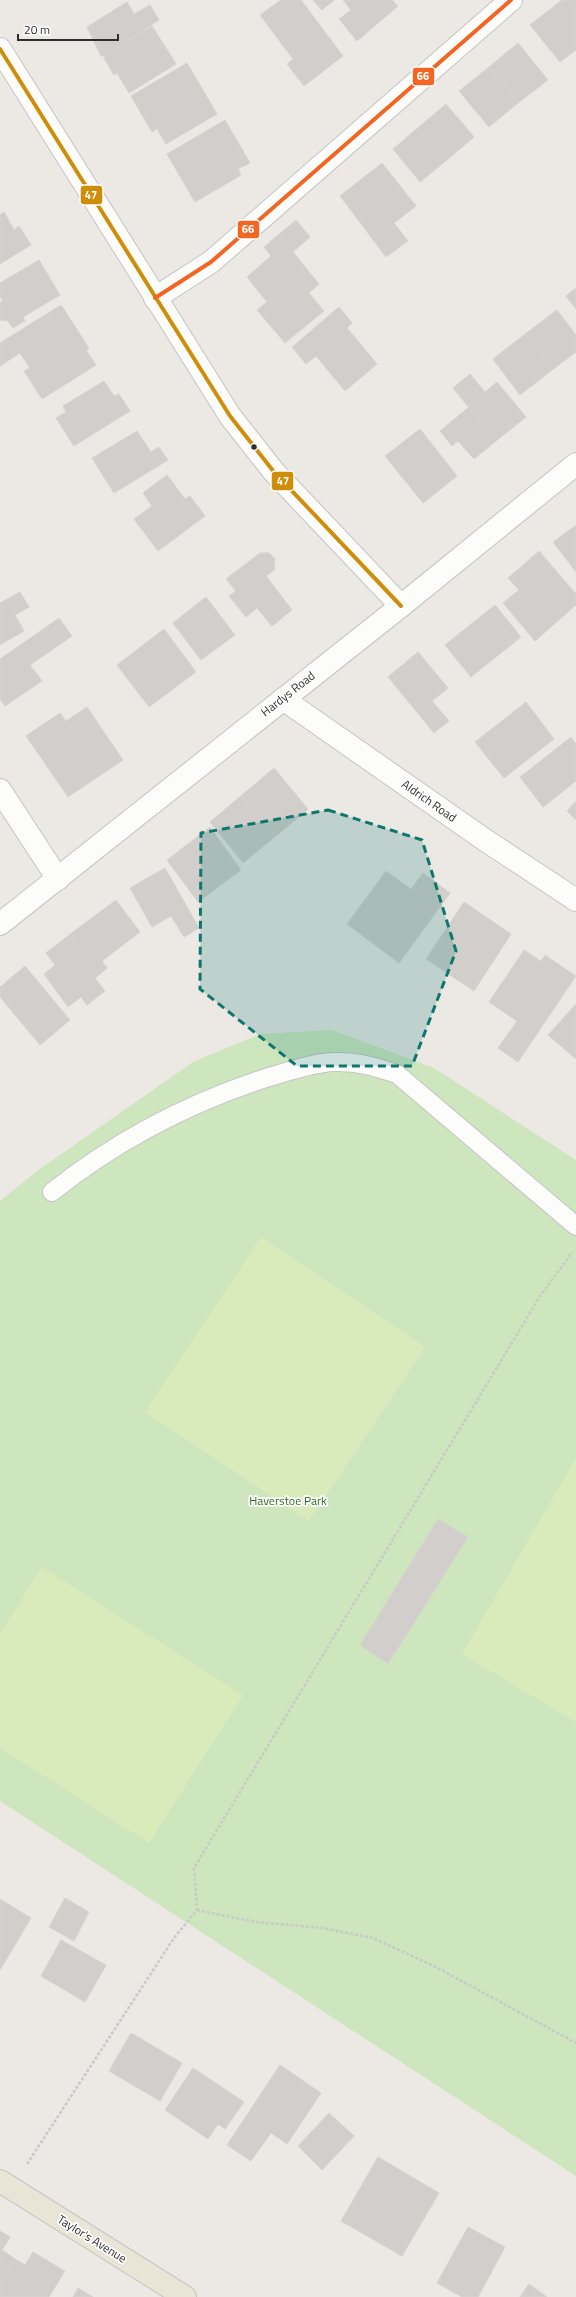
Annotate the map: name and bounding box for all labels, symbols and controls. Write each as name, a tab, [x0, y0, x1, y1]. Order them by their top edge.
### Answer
scale bar	[18, 16, 118, 42]
text: 20 m	[24, 20, 50, 39]
line badge: 66	[412, 67, 435, 86]
text: 66	[417, 68, 429, 84]
line badge: 47	[80, 185, 103, 205]
text: 47	[85, 187, 97, 203]
line badge: 66	[237, 220, 260, 239]
text: 66	[242, 221, 254, 237]
unlabelled marker	[249, 442, 259, 452]
line badge: 47	[271, 471, 294, 491]
text: 47	[277, 473, 289, 489]
street label: Hardys Road	[256, 666, 319, 721]
street label: Aldrich Road	[398, 775, 461, 827]
park label: Haverstoe Park	[249, 1491, 327, 1510]
street label: Taylor's Avenue	[54, 2210, 131, 2267]

